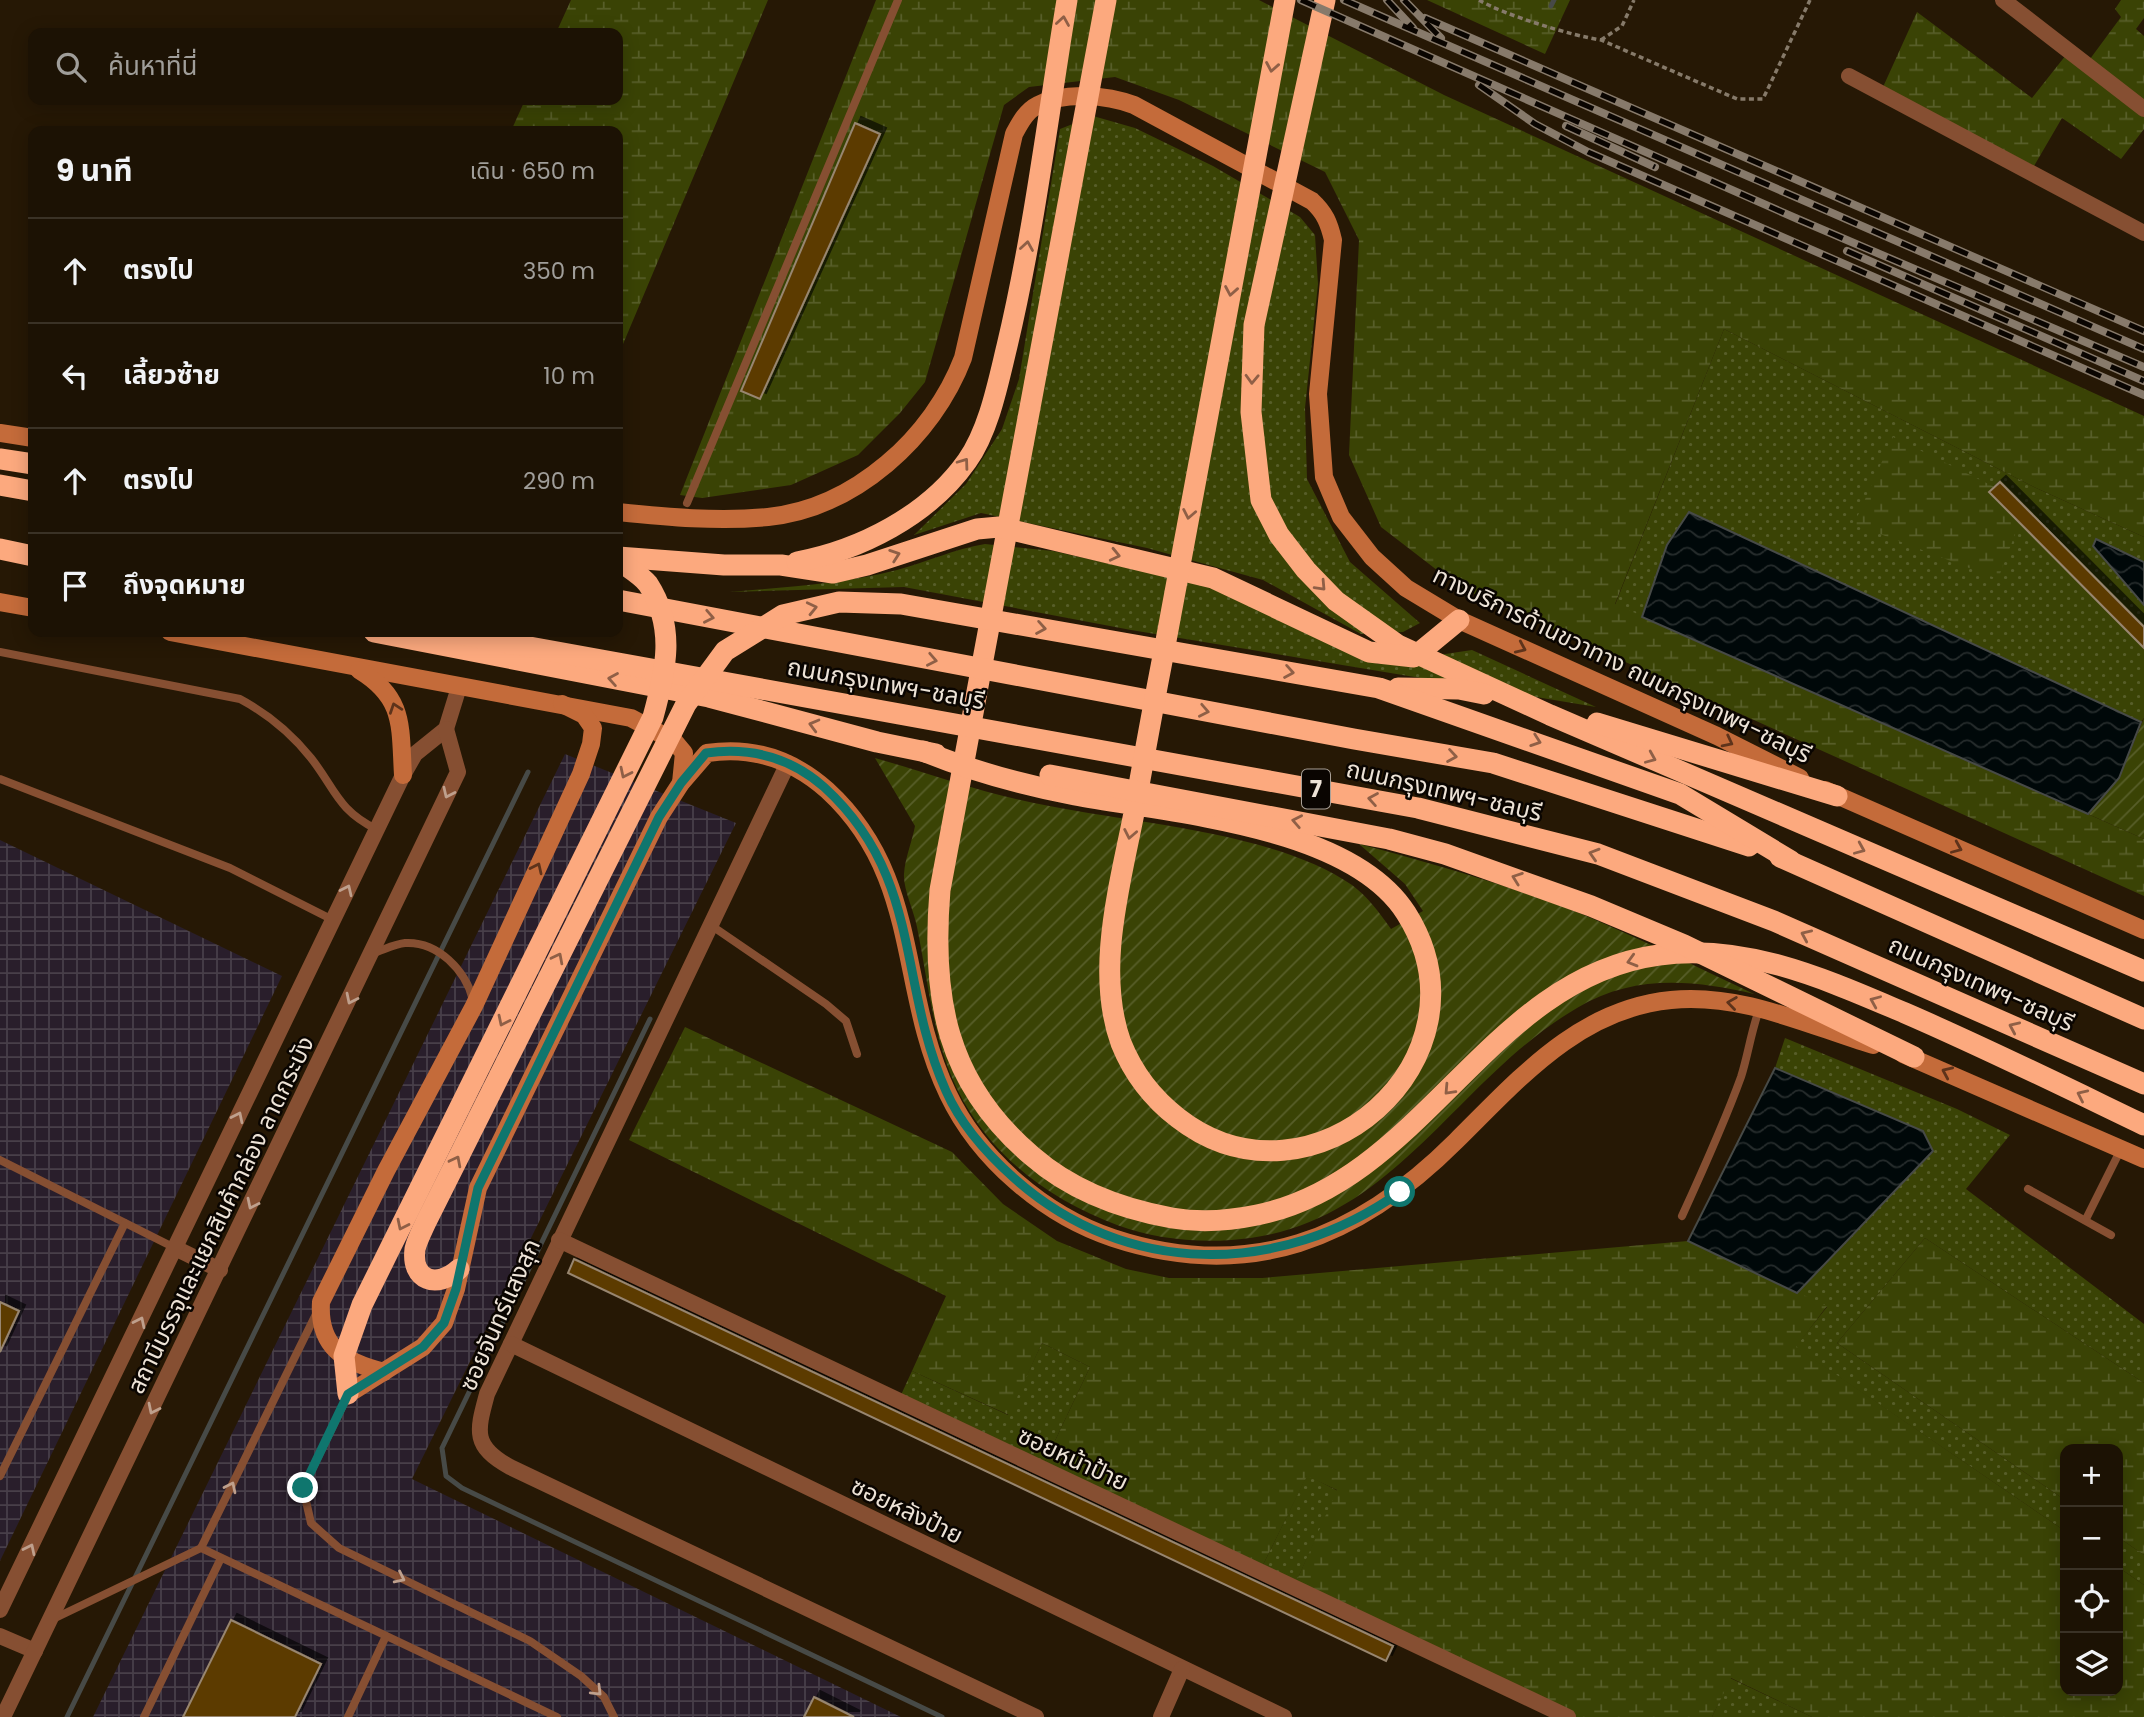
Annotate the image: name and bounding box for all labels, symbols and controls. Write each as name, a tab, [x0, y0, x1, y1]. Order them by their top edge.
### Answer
one-way arrow	[1055, 15, 1070, 27]
search box	[28, 28, 623, 105]
icon: search	[52, 48, 90, 86]
text: ค้นหาที่นี่	[108, 48, 198, 84]
one-way arrow	[1266, 61, 1281, 73]
text: 9 นาที	[56, 149, 133, 192]
text: เดิน · 650 m	[470, 155, 595, 187]
one-way arrow	[1019, 240, 1034, 252]
icon: ahead	[56, 252, 94, 290]
text: ตรงไป	[123, 252, 194, 288]
text: 350 m	[523, 255, 595, 287]
one-way arrow	[1224, 285, 1239, 297]
icon: left	[56, 357, 94, 395]
text: เลี้ยวซ้าย	[123, 357, 220, 393]
text: 10 m	[543, 360, 595, 392]
one-way arrow	[1244, 374, 1260, 385]
one-way arrow	[956, 458, 968, 471]
icon: ahead	[56, 462, 94, 500]
text: ตรงไป	[123, 462, 194, 498]
text: 290 m	[523, 465, 595, 497]
one-way arrow	[1183, 508, 1198, 520]
one-way arrow	[1109, 547, 1121, 561]
one-way arrow	[888, 549, 901, 563]
street label: ทางบริการด้านขวาทาง ถนนกรุงเทพฯ-ชลบุรี	[1428, 558, 1817, 771]
icon: arrive	[56, 567, 94, 605]
text: ถึงจุดหมาย	[123, 567, 246, 603]
one-way arrow	[1313, 578, 1326, 591]
one-way arrow	[806, 602, 818, 616]
one-way arrow	[703, 609, 715, 624]
one-way arrow	[1035, 620, 1047, 635]
one-way arrow	[1514, 640, 1526, 654]
street label: ถนนกรุงเทพฯ-ชลบุรี	[785, 650, 987, 717]
one-way arrow	[926, 651, 938, 666]
one-way arrow	[1283, 664, 1295, 679]
one-way arrow	[607, 672, 619, 687]
one-way arrow	[389, 703, 403, 715]
one-way arrow	[1198, 703, 1210, 718]
one-way arrow	[808, 719, 820, 733]
one-way arrow	[1530, 733, 1542, 747]
one-way arrow	[1721, 733, 1733, 747]
one-way arrow	[1446, 748, 1458, 763]
one-way arrow	[1644, 750, 1656, 764]
street label: ถนนกรุงเทพฯ-ชลบุรี	[1343, 752, 1545, 829]
one-way arrow	[620, 766, 634, 778]
road number: 7	[1302, 769, 1330, 808]
one-way arrow	[442, 786, 456, 798]
one-way arrow	[1367, 793, 1379, 808]
one-way arrow	[1291, 815, 1303, 830]
one-way arrow	[1123, 828, 1138, 840]
one-way arrow	[1949, 840, 1962, 854]
one-way arrow	[1853, 841, 1865, 855]
one-way arrow	[1588, 847, 1600, 862]
one-way arrow	[529, 863, 543, 875]
one-way arrow	[1512, 872, 1524, 886]
one-way arrow	[339, 885, 353, 897]
street label: ถนนกรุงเทพฯ-ชลบุรี	[1883, 928, 2079, 1039]
one-way arrow	[1801, 929, 1813, 943]
one-way arrow	[550, 953, 564, 965]
one-way arrow	[1627, 953, 1639, 968]
one-way arrow	[345, 992, 359, 1004]
one-way arrow	[1726, 995, 1738, 1010]
one-way arrow	[1870, 995, 1883, 1009]
one-way arrow	[497, 1014, 511, 1026]
one-way arrow	[2009, 1021, 2022, 1035]
street label: สถานีบรรจุและแยกสินค้ากล่อง ลาดกระบัง	[119, 1030, 322, 1399]
one-way arrow	[1942, 1066, 1955, 1080]
one-way arrow	[1445, 1082, 1457, 1095]
one-way arrow	[2077, 1090, 2089, 1104]
one-way arrow	[230, 1112, 244, 1124]
one-way arrow	[448, 1156, 462, 1168]
route start	[1384, 1176, 1415, 1207]
one-way arrow	[246, 1197, 260, 1209]
one-way arrow	[396, 1218, 410, 1230]
street label: ซอยจันทร์แสงสุก	[451, 1233, 548, 1396]
one-way arrow	[131, 1317, 145, 1329]
one-way arrow	[147, 1402, 161, 1414]
street label: ซอยหน้าป้าย	[1013, 1419, 1134, 1499]
map controls	[2060, 1444, 2123, 1696]
button: +	[2060, 1444, 2123, 1507]
street label: ซอยหลังป้าย	[846, 1469, 969, 1552]
route end	[287, 1472, 318, 1503]
one-way arrow	[222, 1482, 236, 1494]
button: −	[2060, 1507, 2123, 1570]
one-way arrow	[21, 1544, 35, 1556]
one-way arrow	[393, 1570, 405, 1584]
button: locate	[2060, 1570, 2123, 1633]
button: layers	[2060, 1633, 2123, 1696]
one-way arrow	[588, 1683, 601, 1696]

